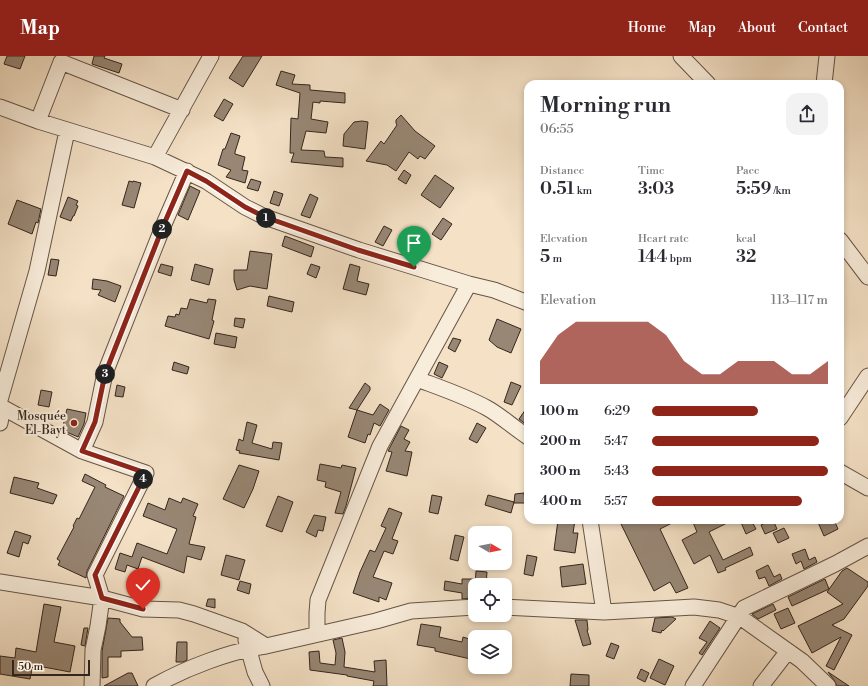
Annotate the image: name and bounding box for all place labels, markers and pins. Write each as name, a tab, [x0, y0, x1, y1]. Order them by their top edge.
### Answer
pin: 1	[256, 208, 276, 228]
pin: 2	[152, 219, 172, 239]
pin	[397, 226, 431, 267]
pin: 3	[95, 364, 115, 384]
place label: Mosquée El-Bayt	[17, 409, 67, 438]
marker: Mosquée El-Bayt	[69, 418, 79, 428]
pin: 4	[133, 469, 153, 489]
pin	[126, 568, 160, 609]

